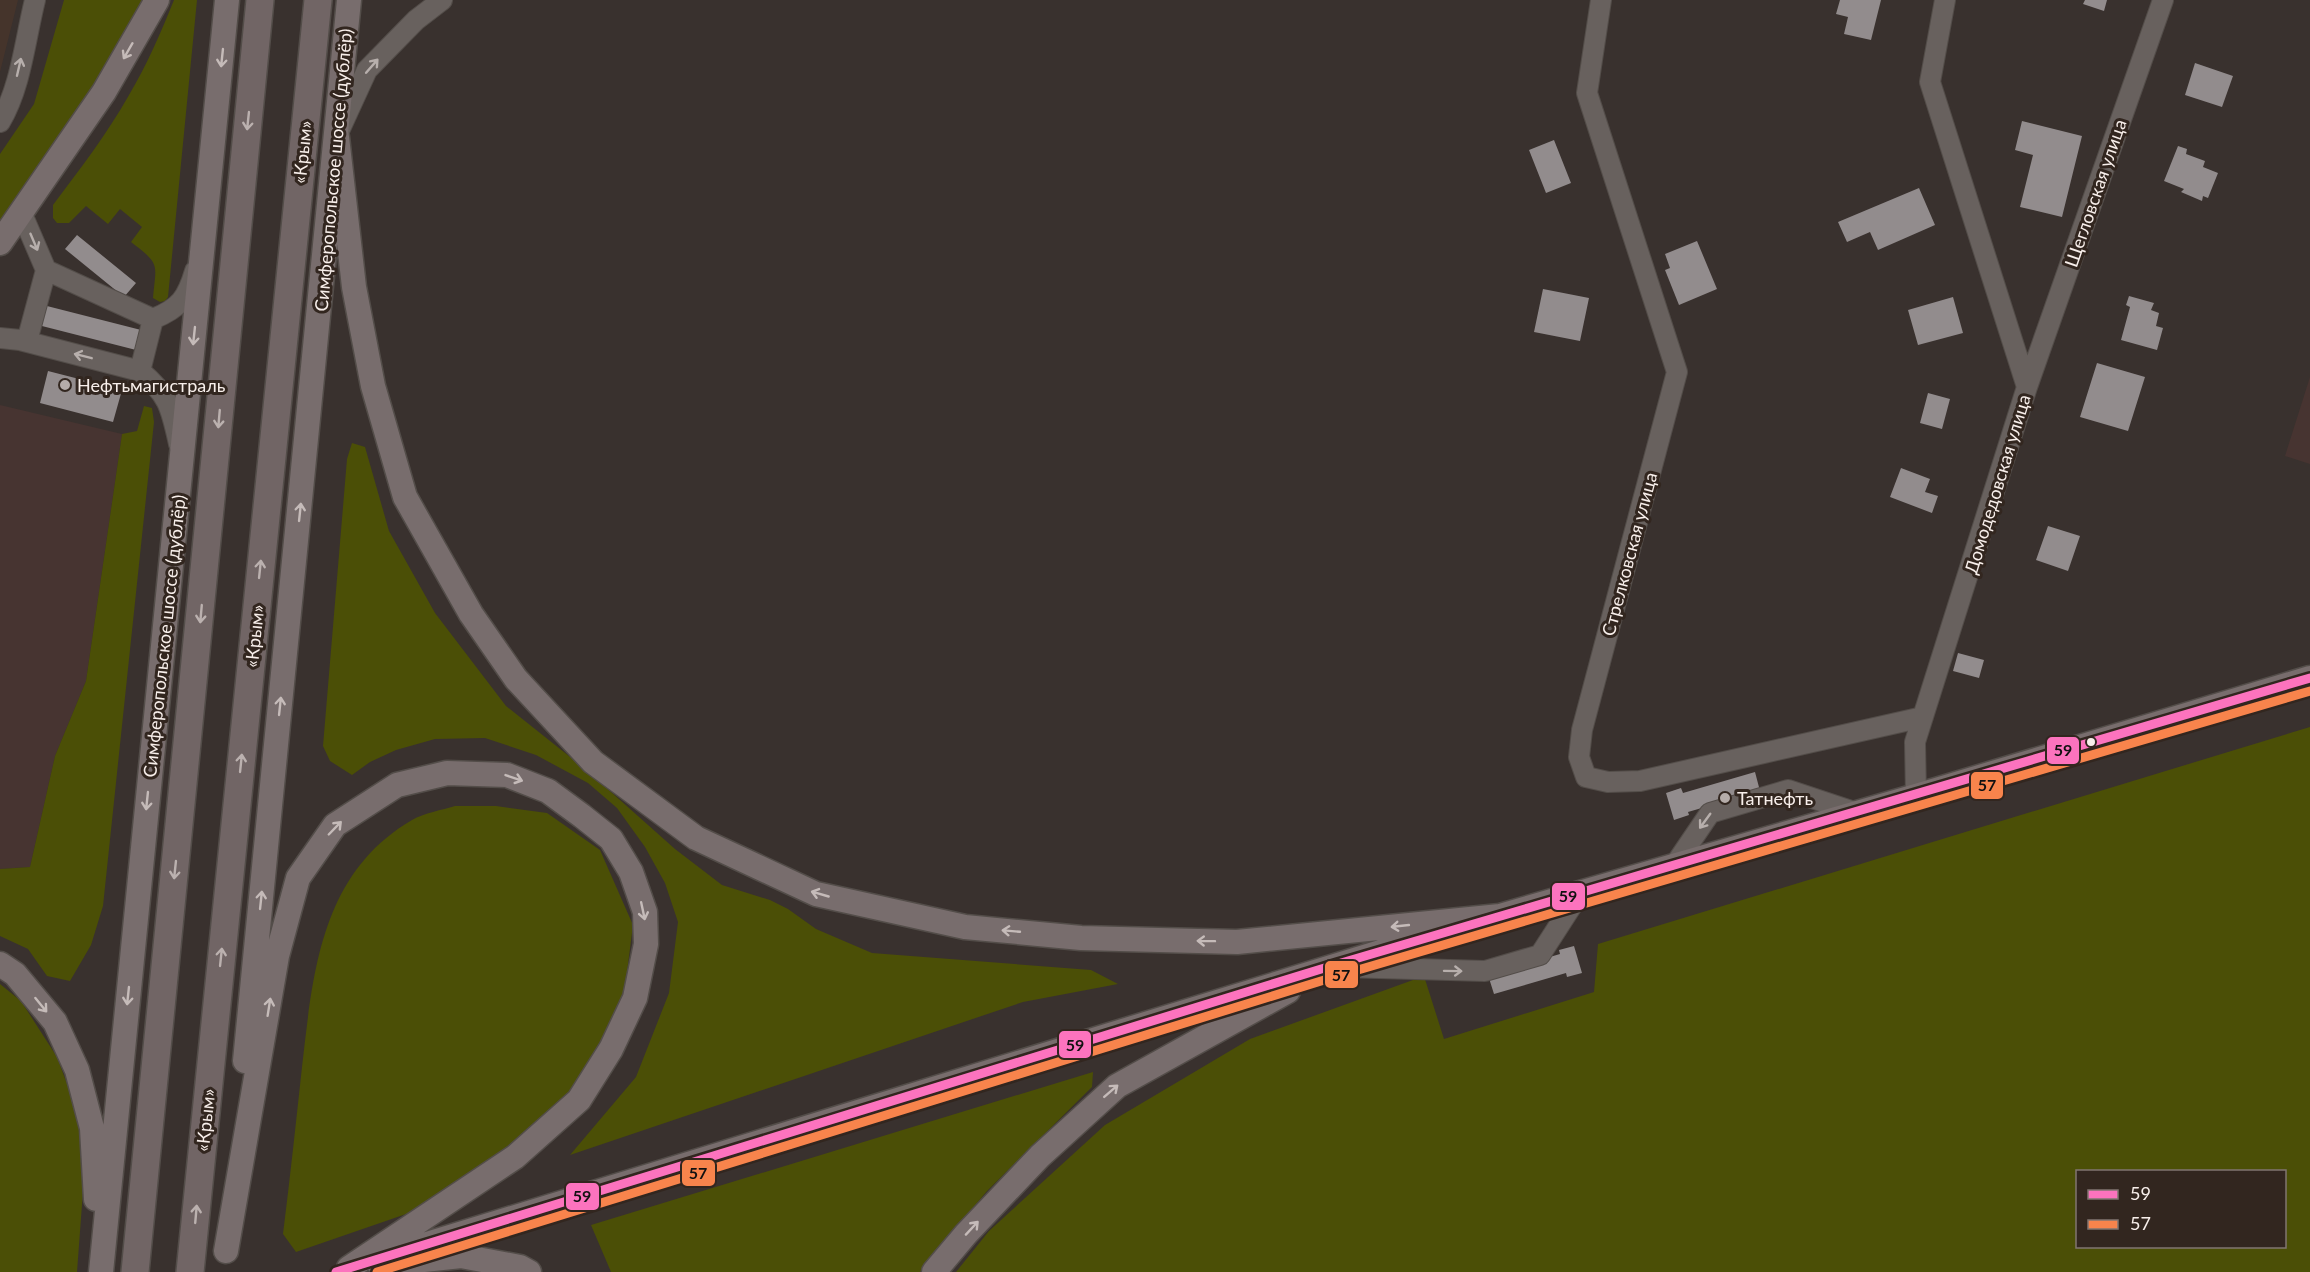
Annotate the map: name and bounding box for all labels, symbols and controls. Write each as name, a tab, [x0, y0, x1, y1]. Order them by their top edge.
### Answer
street label: Симферопольское шоссе (дублёр)	[310, 28, 356, 312]
one-way arrow	[122, 42, 134, 59]
one-way arrow	[216, 48, 227, 68]
one-way arrow	[14, 58, 26, 77]
one-way arrow	[366, 58, 379, 74]
one-way arrow	[242, 110, 253, 130]
street label: Щегловская улица	[2059, 116, 2131, 270]
street label: «Крым»	[288, 119, 316, 185]
one-way arrow	[29, 233, 40, 251]
one-way arrow	[188, 325, 199, 345]
one-way arrow	[74, 350, 93, 361]
place label: Нефтьмагистраль	[77, 374, 226, 396]
marker: Нефтьмагистраль	[58, 378, 72, 392]
street label: Домодедовская улица	[1959, 392, 2035, 576]
one-way arrow	[213, 409, 224, 429]
street label: Стрелковская улица	[1597, 470, 1661, 638]
street label: Симферопольское шоссе (дублёр)	[138, 494, 190, 778]
one-way arrow	[295, 502, 306, 522]
one-way arrow	[255, 560, 266, 579]
one-way arrow	[195, 603, 206, 623]
street label: «Крым»	[240, 603, 268, 669]
one-way arrow	[275, 696, 286, 716]
line badge: 59	[2046, 736, 2080, 765]
unlabelled marker	[2085, 736, 2097, 748]
text: 59	[2054, 740, 2072, 759]
one-way arrow	[236, 754, 247, 773]
line badge: 57	[1970, 771, 2004, 800]
one-way arrow	[504, 773, 523, 784]
text: 57	[1978, 775, 1996, 794]
place label: Татнефть	[1737, 787, 1813, 809]
one-way arrow	[141, 791, 152, 811]
marker: Татнефть	[1718, 791, 1732, 805]
one-way arrow	[1699, 813, 1712, 829]
one-way arrow	[328, 820, 342, 835]
one-way arrow	[169, 860, 180, 880]
line badge: 59	[1551, 882, 1586, 911]
text: 59	[1559, 886, 1577, 905]
one-way arrow	[811, 888, 830, 899]
one-way arrow	[256, 890, 267, 910]
one-way arrow	[638, 901, 650, 920]
one-way arrow	[1391, 921, 1410, 932]
one-way arrow	[1002, 925, 1022, 936]
one-way arrow	[1196, 935, 1216, 947]
one-way arrow	[216, 948, 227, 968]
line badge: 57	[1324, 960, 1359, 989]
text: 57	[1332, 965, 1350, 984]
one-way arrow	[1442, 965, 1462, 977]
one-way arrow	[122, 985, 133, 1005]
one-way arrow	[34, 997, 48, 1012]
one-way arrow	[263, 998, 274, 1017]
line badge: 59	[1058, 1030, 1092, 1059]
text: 59	[1066, 1035, 1084, 1054]
one-way arrow	[1104, 1084, 1119, 1098]
street label: «Крым»	[191, 1087, 219, 1153]
line badge: 57	[681, 1159, 716, 1187]
text: 57	[689, 1163, 707, 1182]
legend	[2076, 1170, 2286, 1248]
line badge: 59	[565, 1182, 600, 1211]
text: 59	[2130, 1182, 2151, 1204]
text: 59	[573, 1186, 591, 1205]
one-way arrow	[191, 1204, 202, 1224]
text: 57	[2130, 1212, 2151, 1234]
one-way arrow	[965, 1220, 979, 1235]

